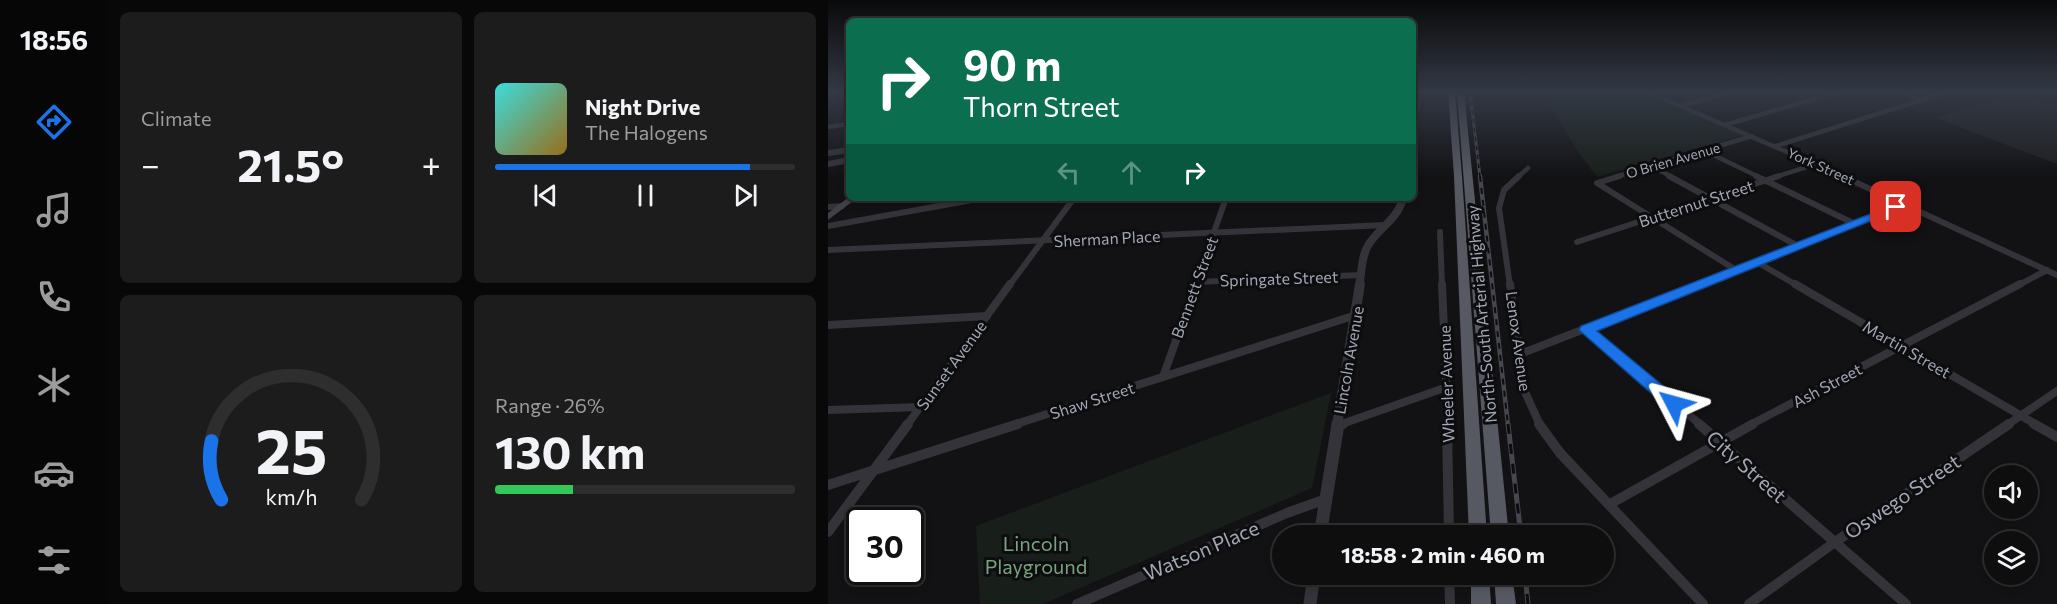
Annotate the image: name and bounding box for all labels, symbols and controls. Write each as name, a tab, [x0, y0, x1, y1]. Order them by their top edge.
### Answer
text: 18:56	[20, 23, 88, 56]
text: 90 m	[963, 38, 1062, 90]
icon: right	[864, 42, 942, 120]
text: Thorn Street	[963, 90, 1120, 123]
text: Night Drive	[585, 93, 700, 120]
icon: directions	[33, 101, 75, 143]
text: Climate	[141, 106, 211, 130]
text: The Halogens	[585, 120, 708, 144]
text: 21.5°	[237, 136, 344, 191]
street label: O Brien Avenue	[1624, 138, 1722, 182]
text: −	[141, 143, 160, 184]
text: +	[422, 143, 441, 184]
street label: York Street	[1785, 144, 1857, 188]
icon: left	[1052, 156, 1085, 189]
icon: ahead	[1115, 156, 1148, 189]
icon: right	[1178, 156, 1211, 189]
street label: Butternut Street	[1636, 175, 1756, 231]
icon: previous	[529, 179, 562, 212]
icon: pause	[629, 179, 662, 212]
icon: next	[729, 179, 762, 212]
pin	[1870, 181, 1921, 232]
icon: music	[33, 189, 75, 231]
icon: arrive	[1879, 190, 1912, 223]
street label: North-South Arterial Highway	[1462, 204, 1500, 424]
street label: Sherman Place	[1053, 226, 1161, 250]
street label: Bennett Street	[1167, 233, 1221, 340]
street label: Springate Street	[1219, 266, 1339, 290]
icon: phone	[33, 276, 75, 318]
street label: Lenox Avenue	[1503, 290, 1535, 392]
street label: Lincoln Avenue	[1329, 304, 1367, 416]
street label: Martin Street	[1860, 316, 1955, 382]
street label: Sunset Avenue	[912, 317, 990, 413]
street label: Wheeler Avenue	[1434, 325, 1458, 443]
street label: Ash Street	[1789, 359, 1865, 411]
icon: climate	[33, 364, 75, 406]
position arrow	[1642, 372, 1706, 436]
street label: Shaw Street	[1047, 377, 1137, 423]
text: Range · 26%	[495, 393, 605, 417]
text: 25	[255, 411, 327, 487]
text: 130 km	[495, 423, 645, 478]
street label: City Street	[1702, 425, 1792, 507]
street label: Oswego Street	[1840, 448, 1964, 544]
icon: car	[33, 452, 75, 494]
map controls	[1984, 465, 2038, 585]
button: sound	[1984, 465, 2038, 519]
text: km/h	[265, 484, 317, 510]
speed limit sign: 30	[846, 507, 924, 585]
street label: Watson Place	[1140, 515, 1262, 585]
park label: Lincoln Playground	[985, 531, 1087, 578]
button: layers	[1984, 531, 2038, 585]
icon: filters	[33, 539, 75, 581]
text: 18:58 · 2 min · 460 m	[1341, 541, 1545, 568]

